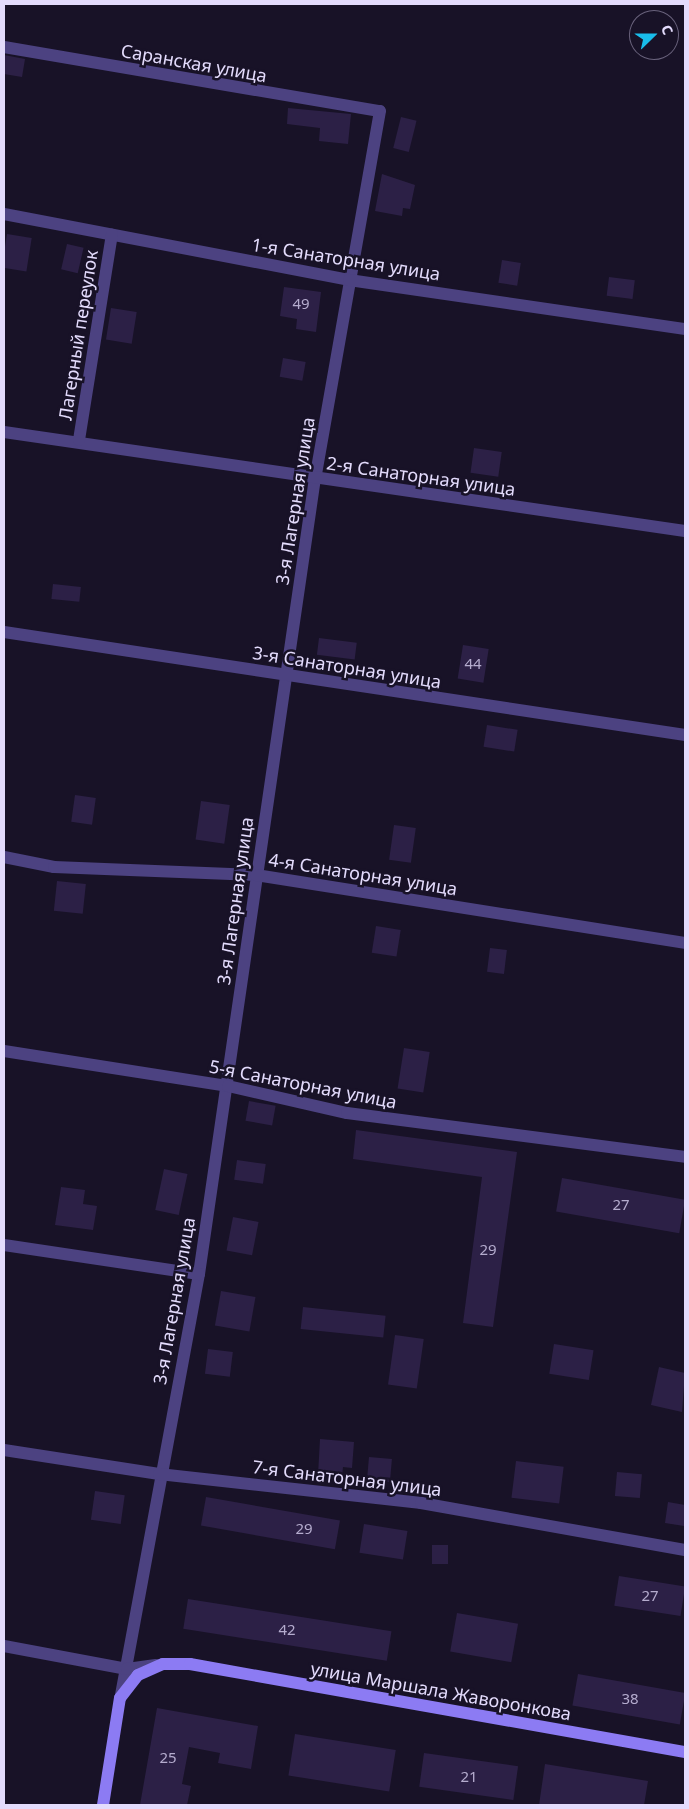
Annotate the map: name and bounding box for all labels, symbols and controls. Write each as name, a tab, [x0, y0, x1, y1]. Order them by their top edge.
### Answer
north arrow	[629, 10, 679, 60]
text: С	[657, 22, 678, 37]
street label: Саранская улица	[119, 40, 269, 86]
street label: 1-я Санаторная улица	[250, 233, 442, 285]
street label: Лагерный переулок	[54, 248, 102, 422]
house number: 49	[292, 295, 310, 313]
street label: 3-я Лагерная улица	[271, 416, 319, 586]
street label: 2-я Санаторная улица	[325, 452, 517, 500]
street label: 3-я Санаторная улица	[251, 641, 443, 693]
house number: 44	[464, 655, 482, 673]
street label: 3-я Лагерная улица	[213, 816, 257, 986]
street label: 4-я Санаторная улица	[267, 848, 459, 900]
street label: 5-я Санаторная улица	[207, 1055, 399, 1113]
house number: 27	[612, 1196, 630, 1214]
street label: 3-я Лагерная улица	[149, 1216, 199, 1386]
house number: 29	[479, 1241, 497, 1259]
street label: 7-я Санаторная улица	[251, 1456, 443, 1500]
house number: 29	[295, 1520, 313, 1538]
house number: 27	[641, 1587, 659, 1605]
house number: 42	[278, 1621, 296, 1639]
street label: улица Маршала Жаворонкова	[309, 1657, 573, 1725]
house number: 38	[621, 1690, 639, 1708]
house number: 25	[159, 1749, 177, 1767]
house number: 21	[460, 1768, 478, 1786]

